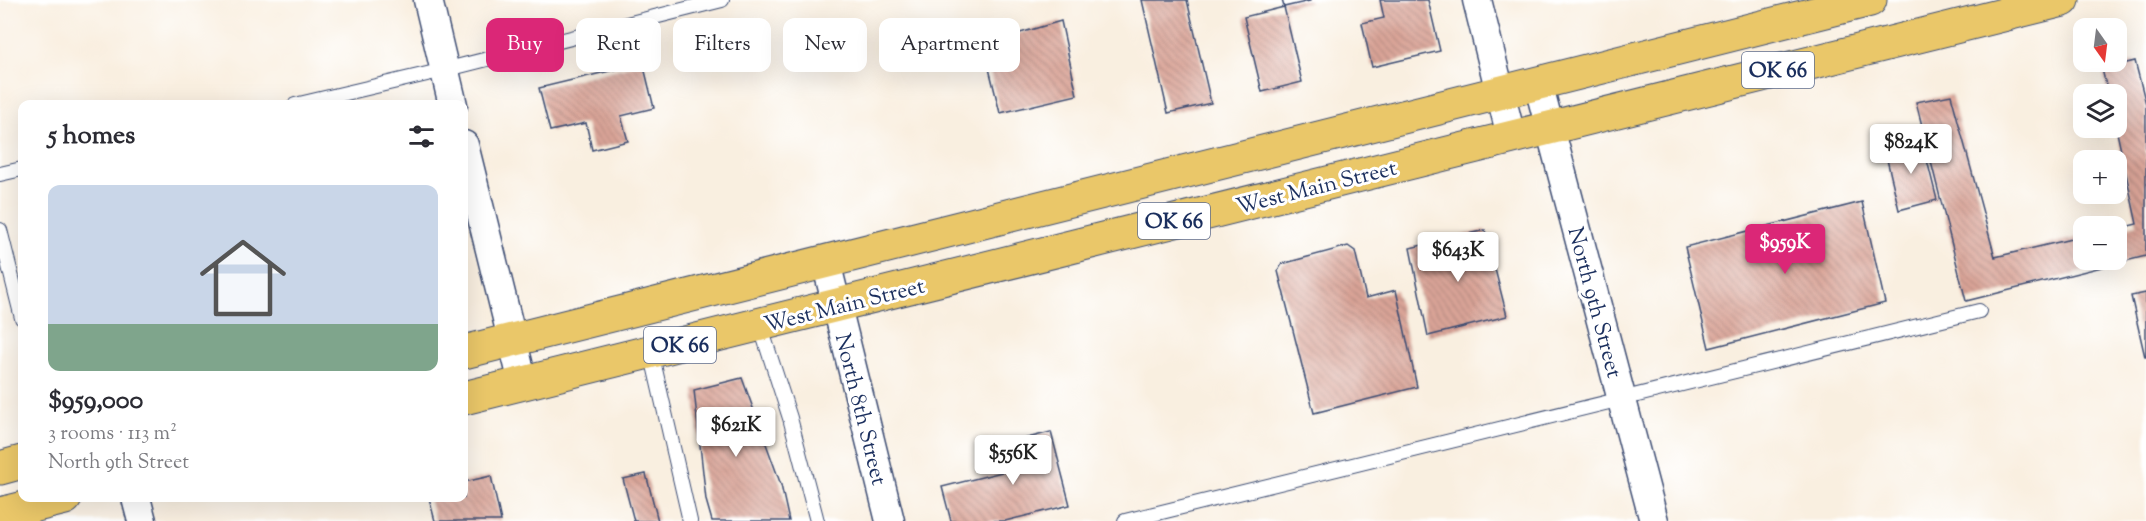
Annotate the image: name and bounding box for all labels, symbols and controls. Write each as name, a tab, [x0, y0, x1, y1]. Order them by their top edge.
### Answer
chip: Buy	[486, 18, 564, 72]
chip: Rent	[576, 18, 661, 72]
chip: Filters	[673, 18, 771, 72]
chip: New	[783, 18, 867, 72]
chip: Apartment	[879, 18, 1020, 72]
north arrow	[2073, 18, 2127, 72]
map controls	[2073, 18, 2127, 270]
road number: OK 66	[1742, 52, 1814, 88]
button: layers	[2073, 84, 2127, 138]
text: 5 homes	[48, 118, 135, 155]
icon: filters	[405, 120, 438, 153]
pin: $824K	[1869, 124, 1953, 175]
text: $824K	[1884, 129, 1938, 158]
button: +	[2073, 150, 2127, 204]
street label: West Main Street	[1233, 153, 1401, 224]
road number: OK 66	[1138, 203, 1210, 239]
button: −	[2073, 216, 2127, 270]
icon: home	[189, 224, 297, 332]
street label: North 9th Street	[1558, 224, 1629, 382]
pin: $959K	[1743, 224, 1827, 275]
text: $959K	[1759, 229, 1811, 258]
pin: $643K	[1416, 232, 1500, 283]
text: $643K	[1432, 237, 1484, 266]
street label: West Main Street	[761, 271, 929, 342]
road number: OK 66	[644, 327, 716, 363]
street label: North 8th Street	[825, 330, 894, 490]
text: $959,000	[48, 383, 143, 420]
pin: $621K	[694, 407, 778, 458]
text: $621K	[710, 412, 762, 441]
text: 3 rooms · 113 m²	[48, 420, 177, 449]
pin: $556K	[971, 435, 1055, 486]
text: $556K	[989, 440, 1037, 469]
text: North 9th Street	[48, 449, 189, 478]

